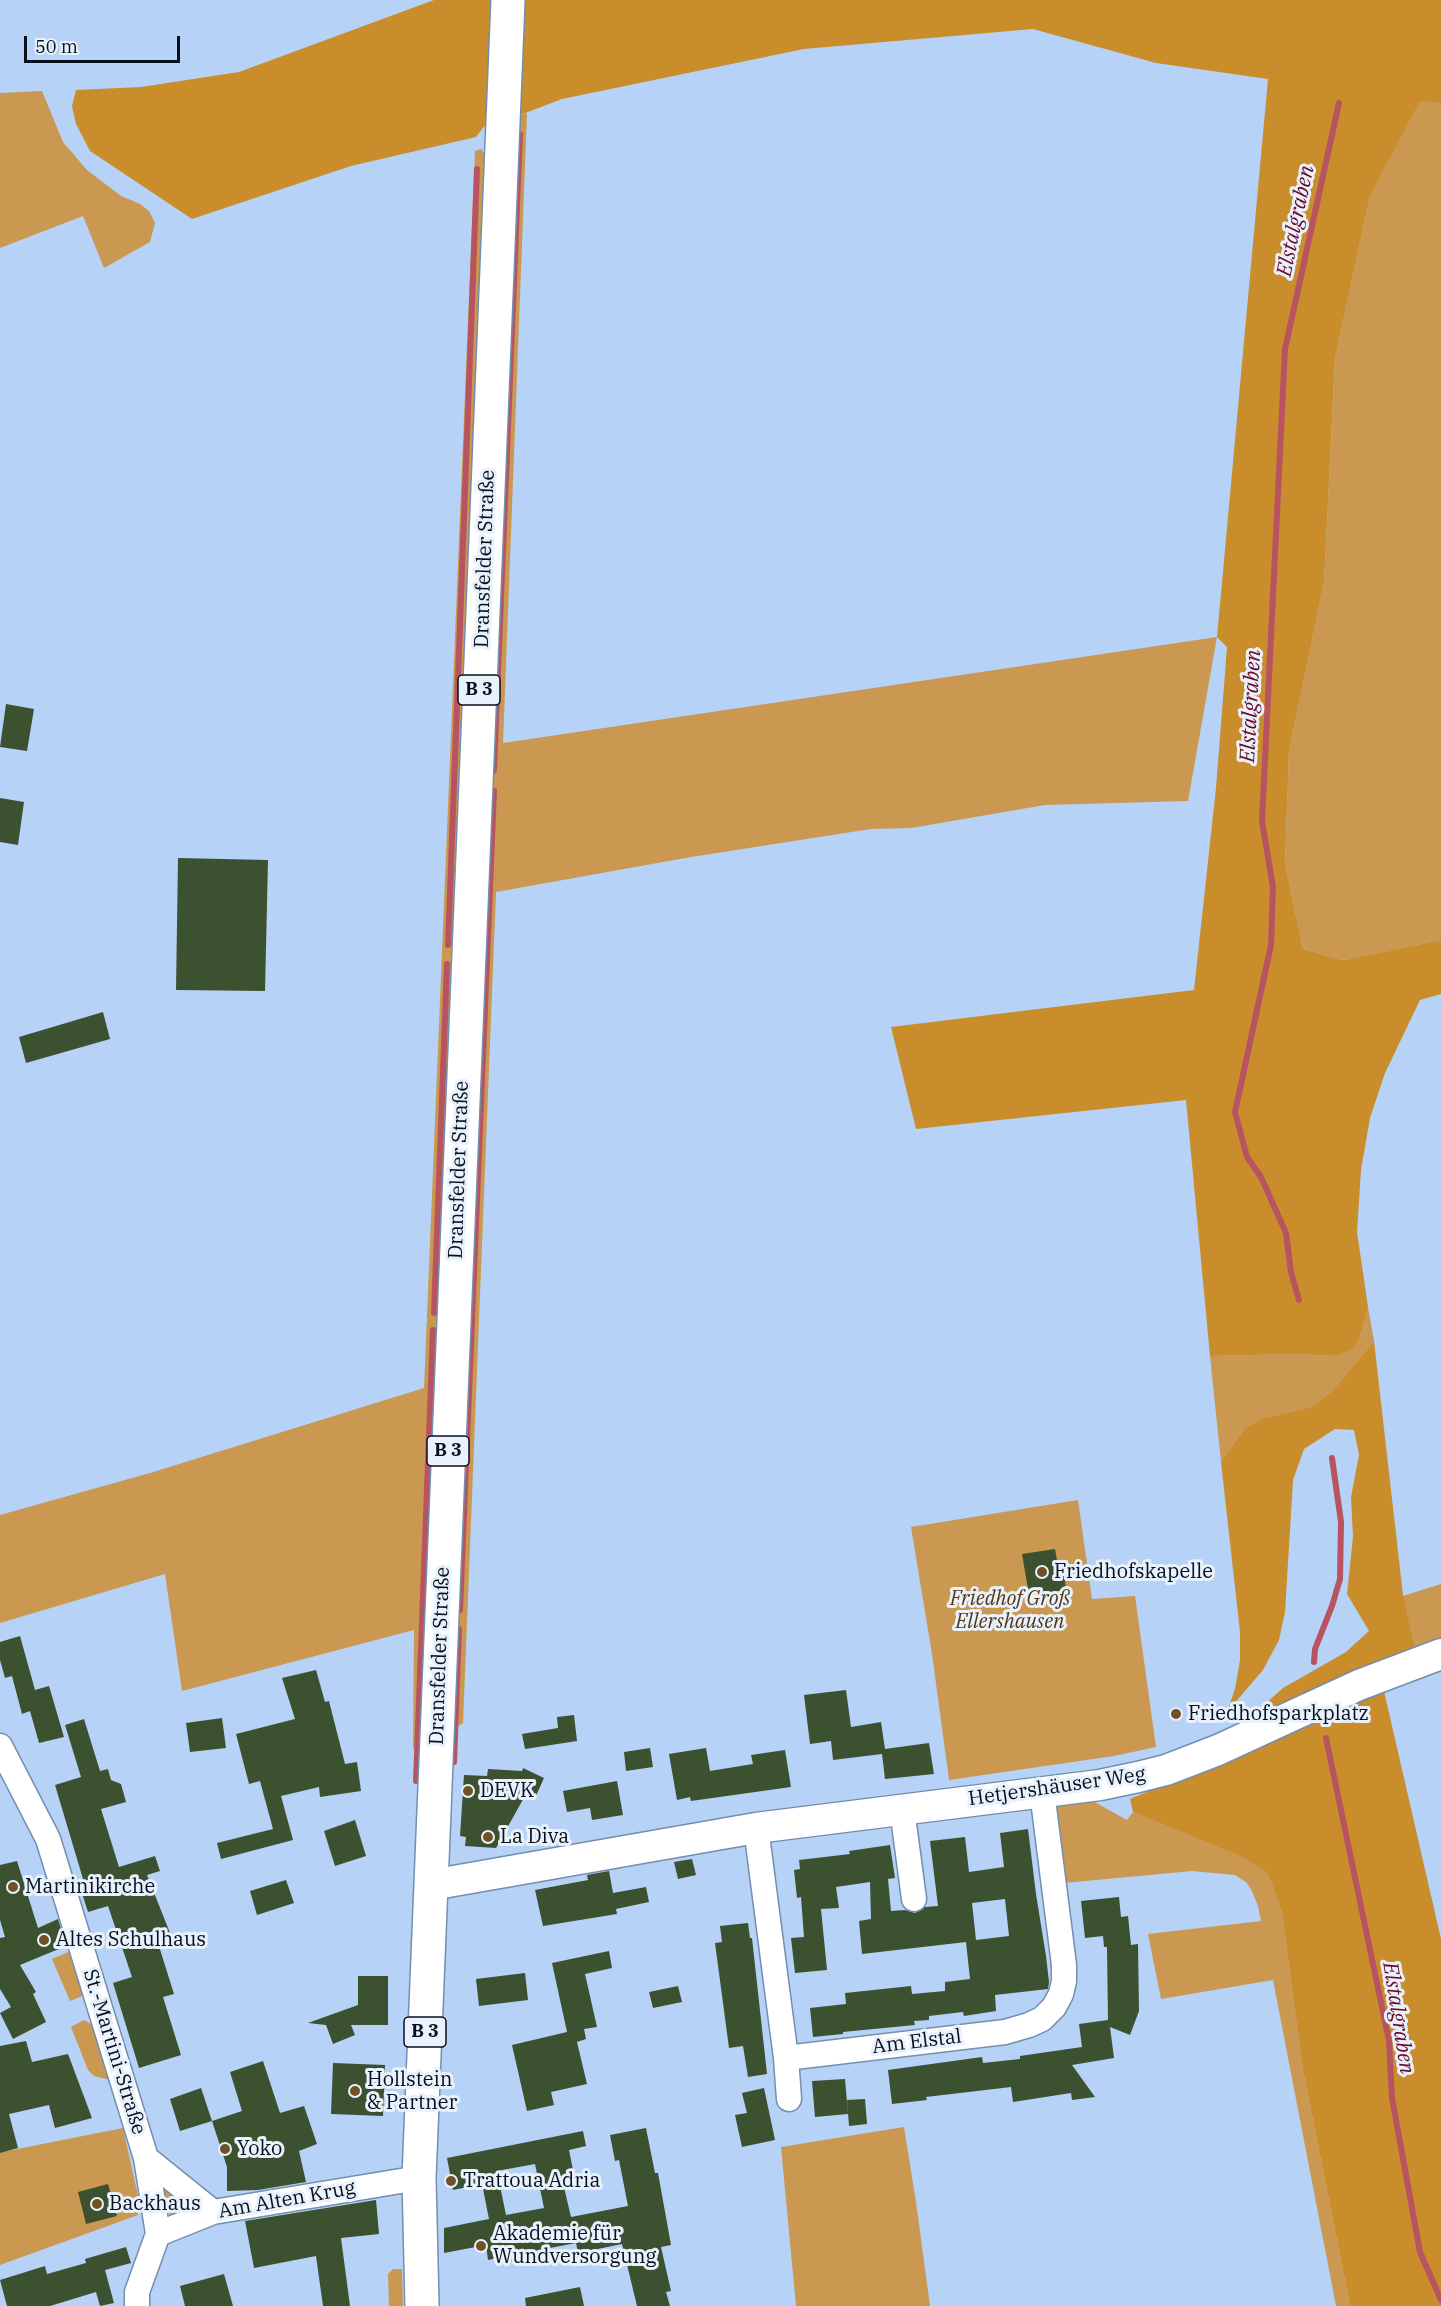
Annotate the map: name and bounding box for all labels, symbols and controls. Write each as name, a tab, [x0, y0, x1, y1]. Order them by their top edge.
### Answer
scale bar	[27, 24, 183, 62]
text: 50 m	[35, 35, 78, 58]
water label: Elstalgraben	[1272, 163, 1320, 279]
street label: Dransfelder Straße	[470, 469, 500, 649]
water label: Elstalgraben	[1235, 649, 1267, 763]
road number: B 3	[458, 675, 500, 705]
street label: Dransfelder Straße	[444, 1080, 474, 1260]
road number: B 3	[427, 1436, 469, 1466]
place label: Friedhofskapelle	[1054, 1560, 1213, 1584]
marker: Friedhofskapelle	[1035, 1565, 1049, 1579]
street label: Dransfelder Straße	[425, 1566, 455, 1746]
park label: Friedhof Groß Ellershausen	[950, 1587, 1070, 1634]
place label: Friedhofsparkplatz	[1188, 1702, 1369, 1726]
marker: Friedhofsparkplatz	[1169, 1707, 1183, 1721]
street label: Hetjershäuser Weg	[967, 1763, 1147, 1811]
place label: DEVK	[480, 1779, 534, 1803]
marker: DEVK	[461, 1784, 475, 1798]
place label: La Diva	[500, 1825, 569, 1849]
marker: La Diva	[481, 1830, 495, 1844]
place label: Martinikirche	[25, 1875, 155, 1899]
marker: Martinikirche	[6, 1880, 20, 1894]
place label: Altes Schulhaus	[56, 1928, 206, 1952]
marker: Altes Schulhaus	[37, 1933, 51, 1947]
water label: Elstalgraben	[1377, 1960, 1419, 2076]
street label: St.-Martini-Straße	[77, 1966, 151, 2138]
road number: B 3	[404, 2017, 446, 2047]
street label: Am Elstal	[871, 2025, 963, 2059]
place label: Hollstein & Partner	[367, 2068, 457, 2115]
marker: Hollstein & Partner	[348, 2084, 362, 2098]
place label: Yoko	[237, 2137, 282, 2161]
marker: Yoko	[218, 2142, 232, 2156]
place label: Trattoua Adria	[463, 2169, 600, 2193]
marker: Trattoua Adria	[444, 2174, 458, 2188]
street label: Am Alten Krug	[217, 2176, 357, 2224]
place label: Backhaus	[109, 2192, 201, 2216]
marker: Backhaus	[90, 2197, 104, 2211]
place label: Akademie für Wundversorgung	[493, 2222, 656, 2269]
marker: Akademie für Wundversorgung	[474, 2239, 488, 2253]

